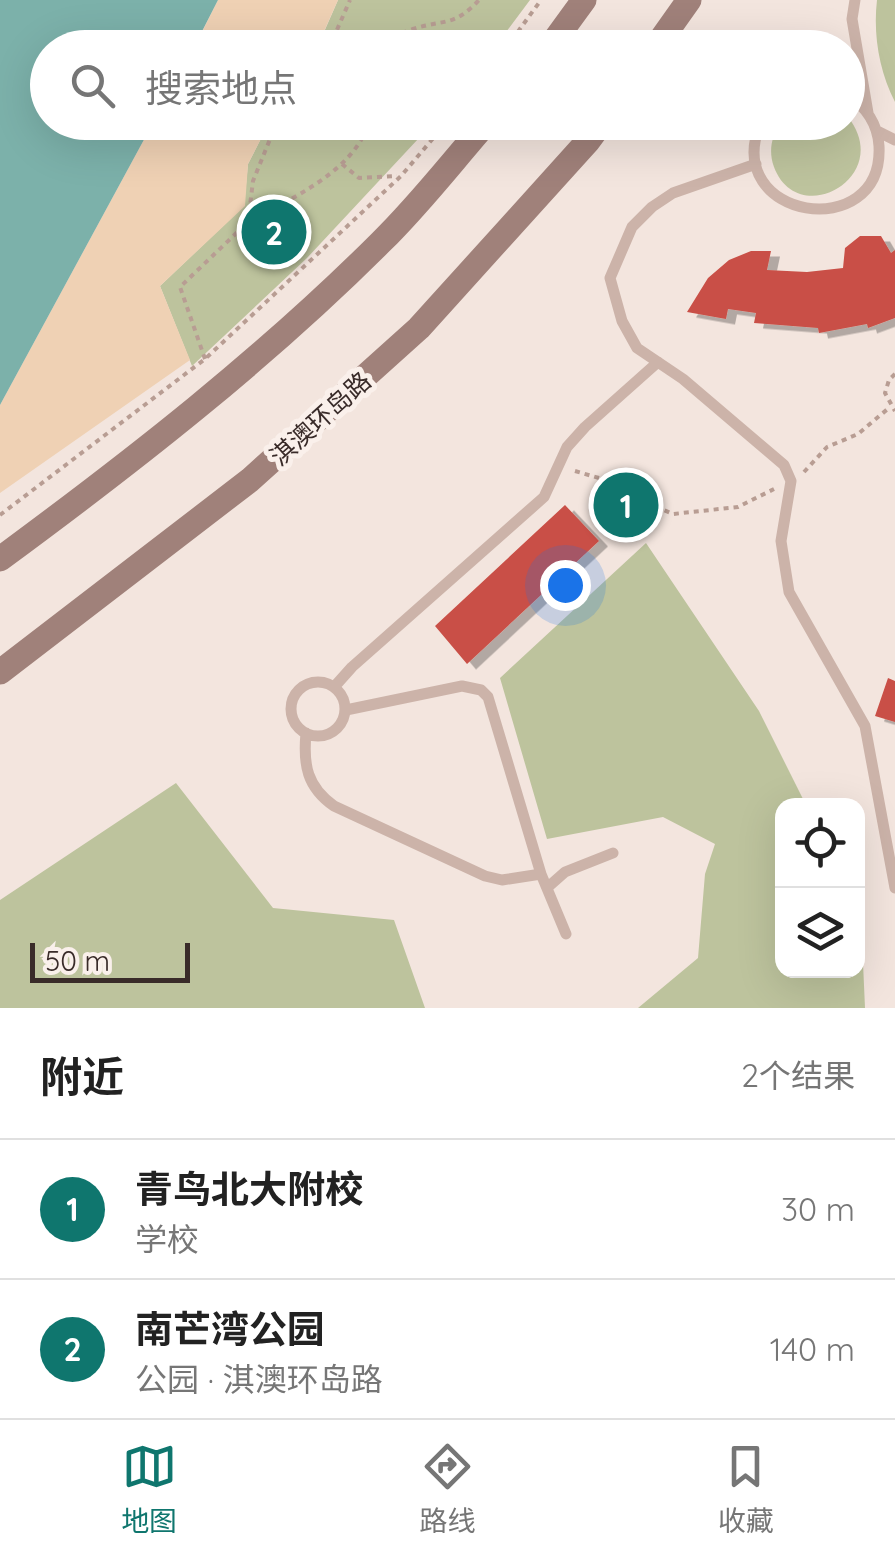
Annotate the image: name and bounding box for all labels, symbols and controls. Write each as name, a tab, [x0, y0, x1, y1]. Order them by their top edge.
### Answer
search box	[30, 30, 865, 140]
icon: search	[65, 58, 120, 113]
text: 搜索地点	[145, 64, 297, 112]
pin: 2	[242, 194, 306, 270]
street label: 淇澳环岛路	[263, 365, 377, 471]
pin: 1	[594, 468, 658, 542]
your location	[540, 560, 591, 611]
map controls	[775, 798, 865, 978]
button: locate	[775, 798, 865, 888]
button: layers	[775, 888, 865, 978]
scale bar	[30, 938, 190, 983]
text: 50 m	[45, 943, 110, 978]
text: 附近	[40, 1050, 124, 1103]
text: 2个结果	[741, 1055, 855, 1095]
text: 青鸟北大附校	[135, 1165, 363, 1213]
text: 1	[66, 1189, 79, 1229]
text: 30 m	[781, 1189, 855, 1229]
text: 学校	[135, 1219, 199, 1259]
text: 南芒湾公园	[135, 1305, 325, 1353]
text: 2	[63, 1329, 82, 1369]
text: 140 m	[770, 1329, 855, 1369]
text: 公园 · 淇澳环岛路	[135, 1359, 383, 1399]
tab: 地图	[121, 1439, 177, 1539]
tab: 路线	[419, 1439, 476, 1539]
tab: 收藏	[718, 1439, 774, 1539]

